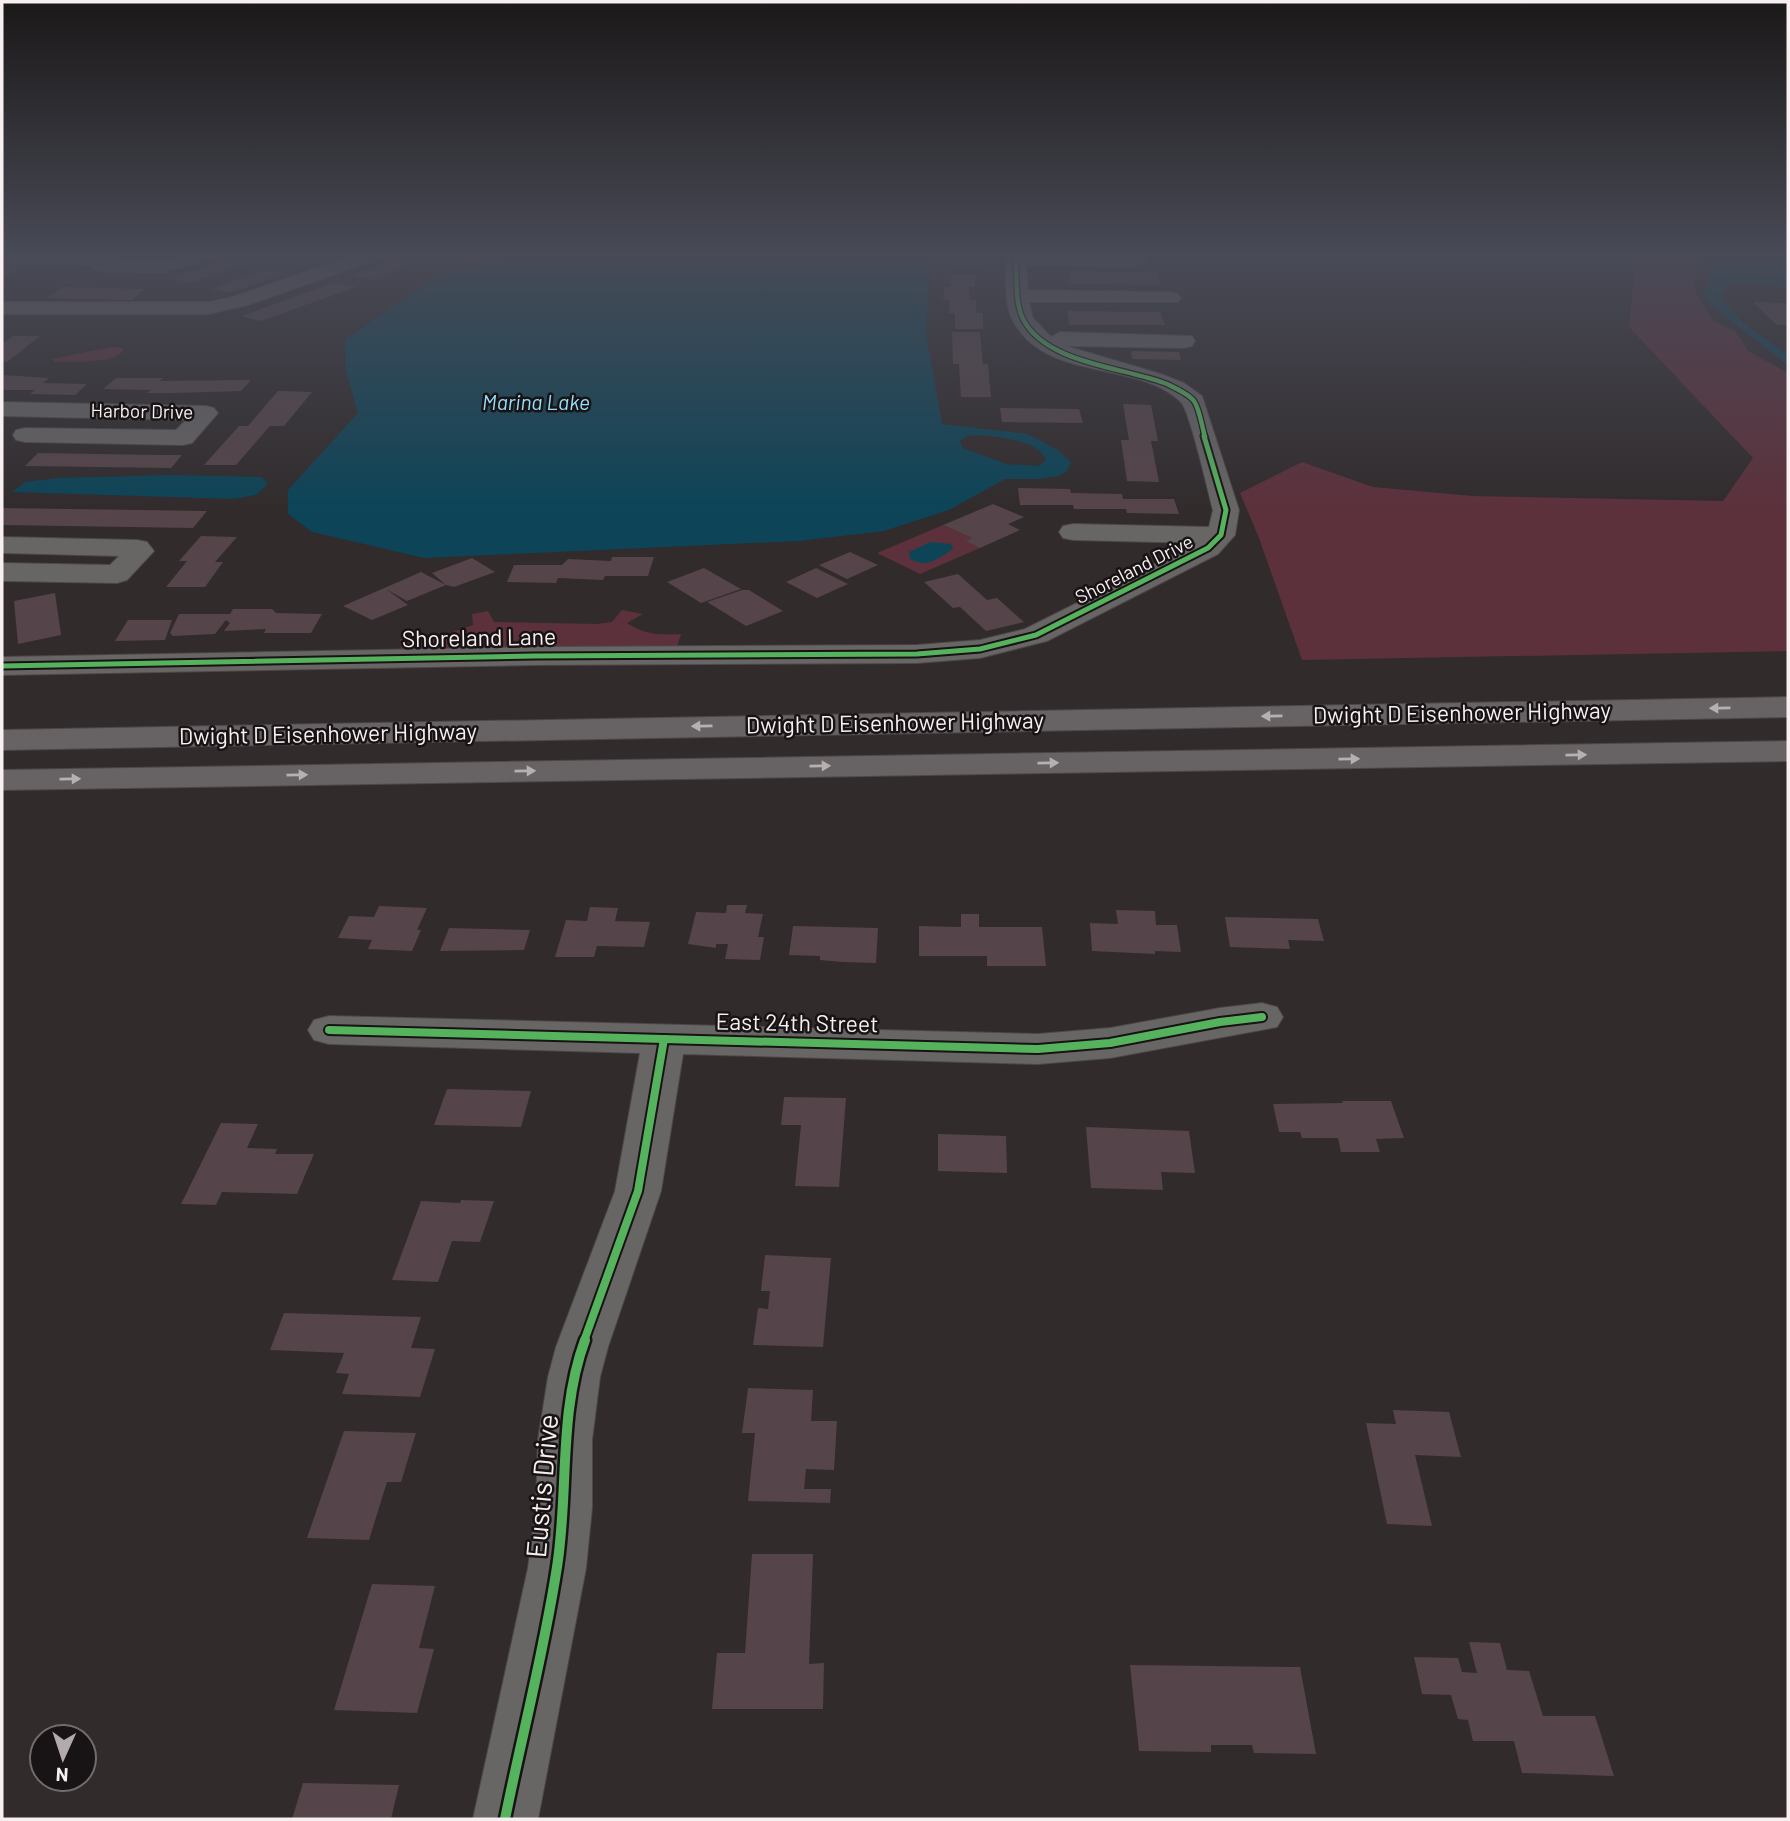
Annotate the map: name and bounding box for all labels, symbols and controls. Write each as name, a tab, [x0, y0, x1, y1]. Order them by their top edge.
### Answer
water label: Marina Lake	[482, 389, 590, 414]
street label: Harbor Drive	[90, 398, 194, 423]
street label: Shoreland Drive	[1071, 529, 1197, 608]
street label: Shoreland Lane	[402, 622, 556, 652]
street label: Dwight D Eisenhower Highway	[1313, 695, 1612, 729]
one-way arrow	[1709, 703, 1731, 714]
street label: Dwight D Eisenhower Highway	[746, 705, 1045, 739]
one-way arrow	[1261, 711, 1283, 722]
street label: Dwight D Eisenhower Highway	[179, 716, 478, 750]
one-way arrow	[690, 721, 712, 732]
one-way arrow	[1566, 750, 1588, 761]
one-way arrow	[1338, 753, 1360, 765]
one-way arrow	[1037, 757, 1059, 769]
one-way arrow	[810, 760, 832, 772]
one-way arrow	[514, 765, 536, 777]
one-way arrow	[287, 769, 309, 781]
one-way arrow	[59, 773, 81, 785]
street label: East 24th Street	[715, 1007, 879, 1037]
street label: Eustis Drive	[518, 1413, 564, 1559]
north arrow	[28, 1723, 98, 1793]
text: N	[55, 1764, 69, 1787]

